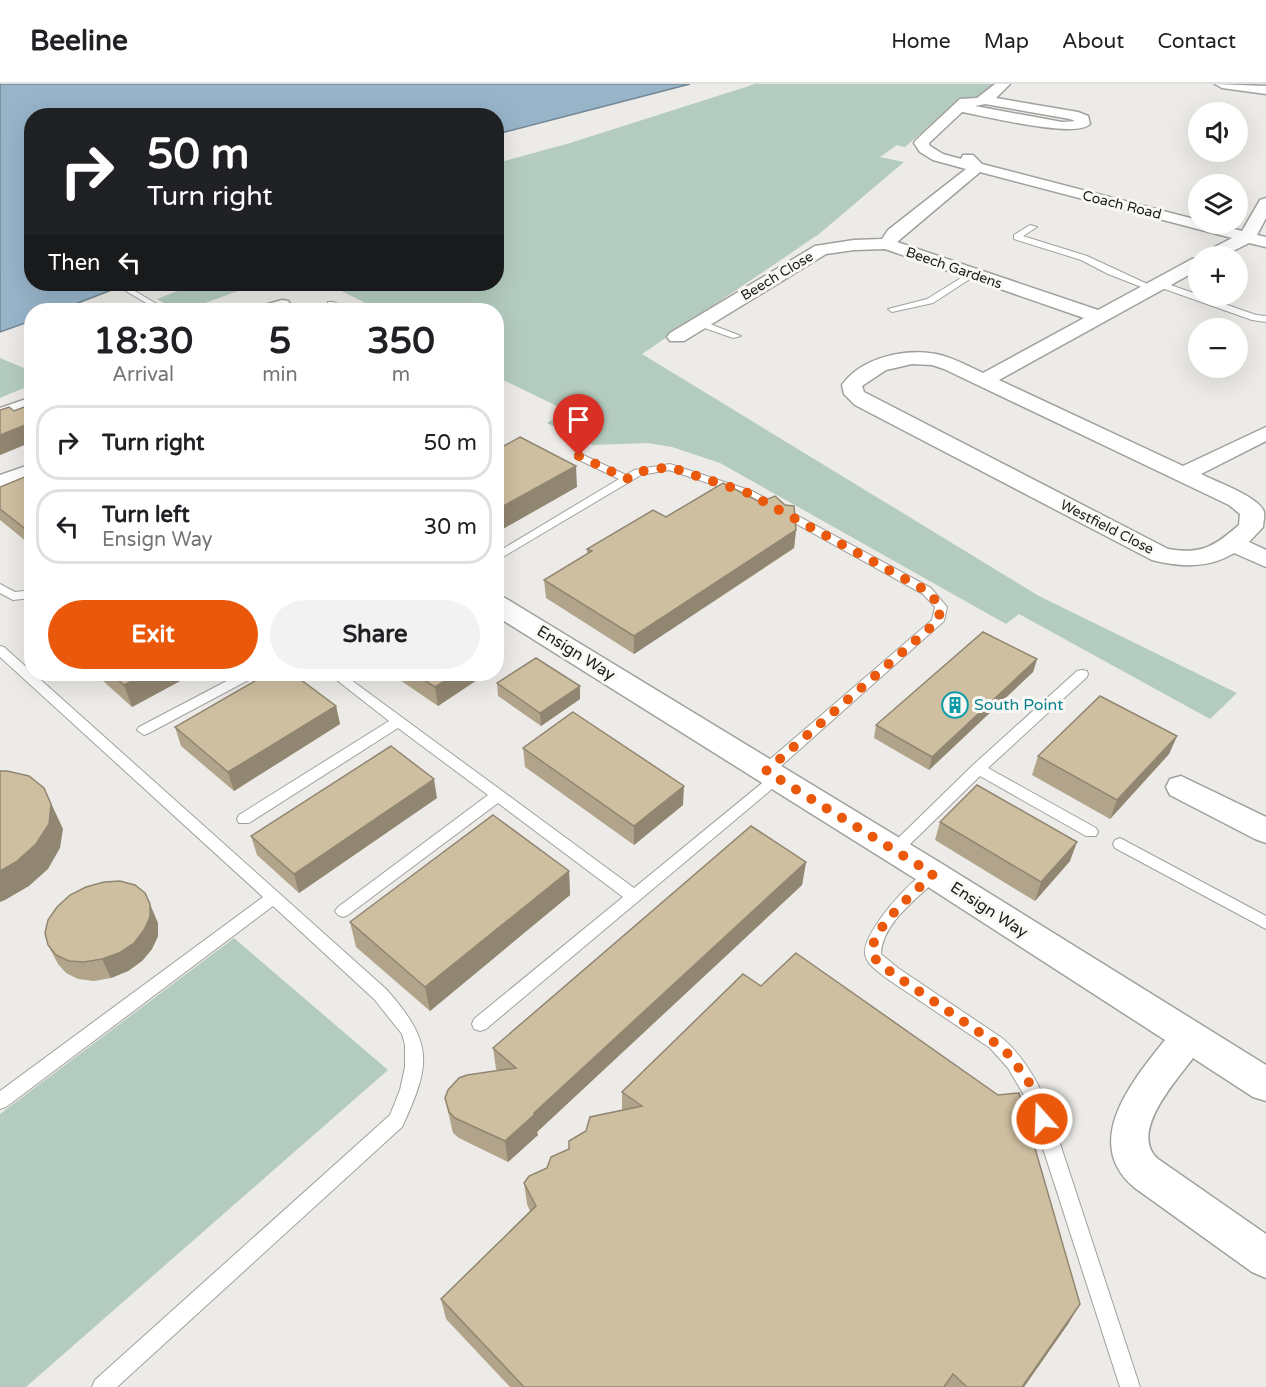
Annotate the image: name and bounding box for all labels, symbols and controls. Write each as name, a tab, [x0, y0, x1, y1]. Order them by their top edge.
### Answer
text: Beeline	[30, 24, 128, 58]
text: Home	[891, 29, 951, 54]
text: Map	[984, 29, 1029, 54]
text: About	[1062, 29, 1124, 54]
text: Contact	[1157, 29, 1236, 54]
map controls	[1188, 102, 1248, 378]
button: sound	[1188, 102, 1248, 162]
text: 50 m	[147, 129, 249, 180]
icon: right	[48, 132, 126, 210]
button: layers	[1188, 174, 1248, 234]
text: Turn right	[147, 180, 273, 213]
street label: Coach Road	[1081, 187, 1163, 223]
street label: Beech Gardens	[904, 244, 1005, 293]
icon: left	[113, 246, 146, 279]
button: +	[1188, 246, 1248, 306]
street label: Beech Close	[738, 248, 816, 304]
text: Then	[48, 250, 101, 276]
button: −	[1188, 318, 1248, 378]
text: 18:30	[93, 320, 193, 363]
text: 5	[269, 320, 291, 363]
text: 350	[367, 320, 435, 363]
text: Arrival	[112, 363, 174, 387]
text: min	[262, 363, 298, 387]
text: m	[392, 363, 410, 387]
pin	[553, 394, 604, 456]
icon: arrive	[562, 403, 595, 436]
icon: right	[51, 426, 84, 459]
text: Turn right	[102, 430, 204, 456]
text: 50 m	[423, 430, 477, 456]
street label: Westfield Close	[1057, 496, 1157, 558]
text: Turn left	[102, 502, 190, 528]
icon: left	[51, 510, 84, 543]
text: 30 m	[423, 514, 477, 540]
text: Ensign Way	[102, 528, 213, 552]
button: Exit	[48, 600, 258, 669]
button: Share	[270, 600, 480, 669]
street label: Ensign Way	[533, 621, 619, 685]
building icon: South Point	[940, 690, 970, 720]
place label: South Point	[974, 695, 1063, 715]
street label: Ensign Way	[946, 878, 1032, 943]
position arrow	[1010, 1087, 1074, 1151]

